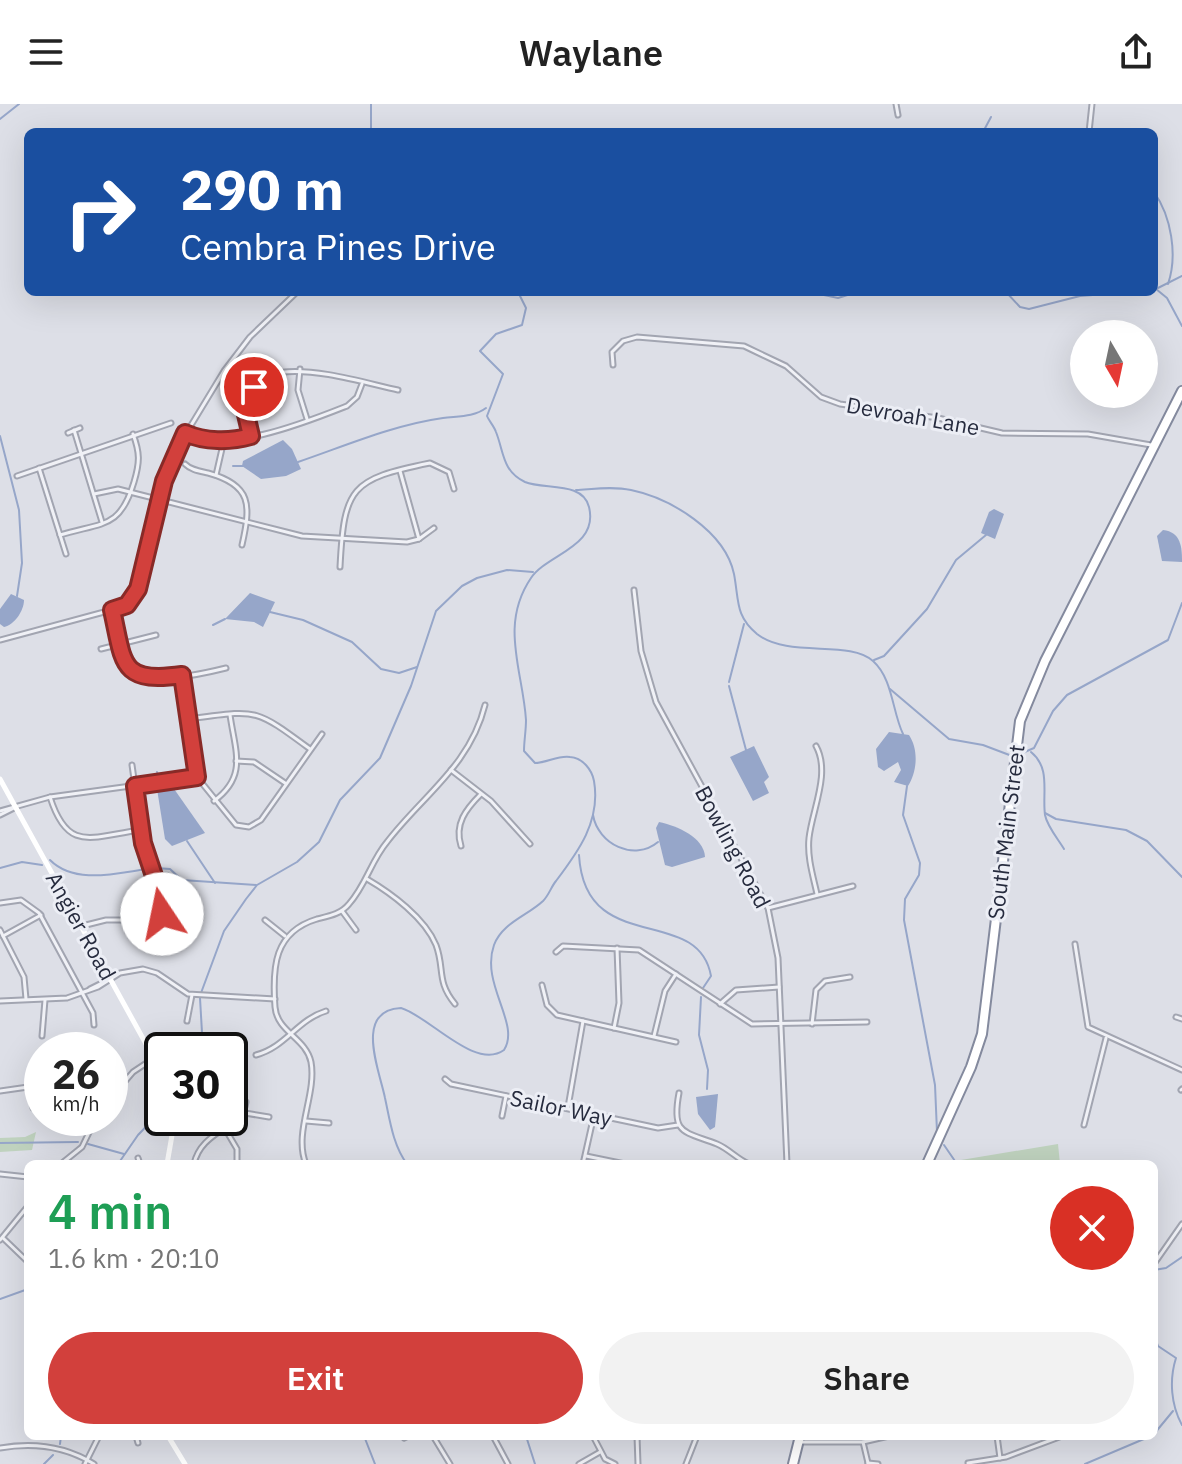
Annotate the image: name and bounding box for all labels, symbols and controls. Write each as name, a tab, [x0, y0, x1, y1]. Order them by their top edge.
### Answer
text: Waylane	[519, 29, 663, 76]
icon: menu	[24, 30, 68, 74]
icon: share	[1114, 30, 1158, 74]
text: 290 m	[180, 153, 344, 225]
icon: right	[48, 160, 152, 264]
text: Cembra Pines Drive	[180, 223, 496, 270]
north arrow	[1070, 320, 1158, 408]
map controls	[1070, 320, 1158, 408]
pin	[220, 353, 288, 421]
icon: arrive	[232, 365, 276, 409]
street label: Devroah Lane	[844, 390, 982, 441]
street label: South Main Street	[980, 743, 1031, 921]
street label: Bowling Road	[689, 780, 778, 913]
street label: Angier Road	[40, 866, 123, 985]
position arrow	[120, 872, 204, 956]
speed limit sign: 30	[144, 1032, 248, 1136]
text: 26	[52, 1048, 100, 1100]
street label: Sailor Way	[507, 1083, 615, 1132]
text: km/h	[52, 1090, 100, 1117]
text: 4 min	[48, 1180, 172, 1242]
button: close	[1050, 1186, 1134, 1270]
text: 1.6 km · 20:10	[48, 1241, 220, 1275]
button: Exit	[48, 1332, 583, 1424]
button: Share	[599, 1332, 1134, 1424]

